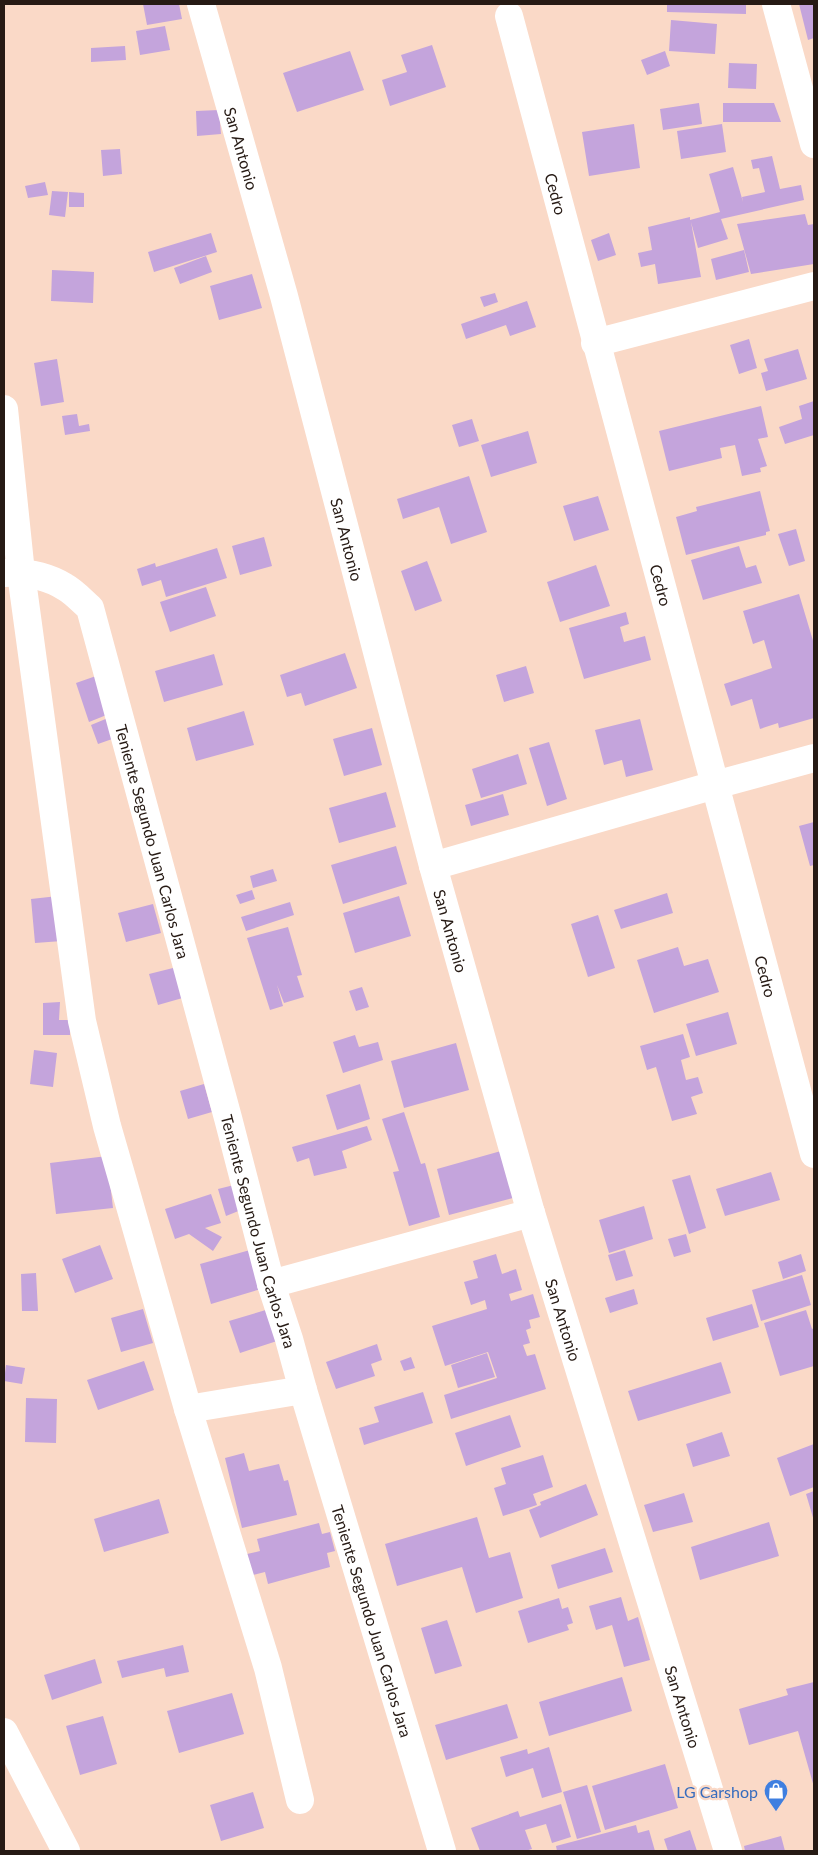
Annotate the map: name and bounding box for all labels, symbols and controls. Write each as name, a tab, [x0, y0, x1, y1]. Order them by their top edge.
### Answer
street label: San Antonio	[221, 105, 263, 192]
street label: Cedro	[542, 171, 571, 217]
street label: San Antonio	[328, 496, 368, 583]
street label: Cedro	[647, 562, 676, 608]
street label: Teniente Segundo Juan Carlos Jara	[112, 722, 194, 961]
street label: San Antonio	[431, 887, 472, 974]
street label: Cedro	[752, 953, 781, 999]
street label: Teniente Segundo Juan Carlos Jara	[218, 1112, 301, 1350]
street label: San Antonio	[542, 1276, 586, 1363]
street label: Teniente Segundo Juan Carlos Jara	[329, 1503, 417, 1739]
street label: San Antonio	[662, 1663, 705, 1750]
shop icon: LG Carshop	[763, 1778, 789, 1812]
place label: LG Carshop	[676, 1782, 758, 1801]

